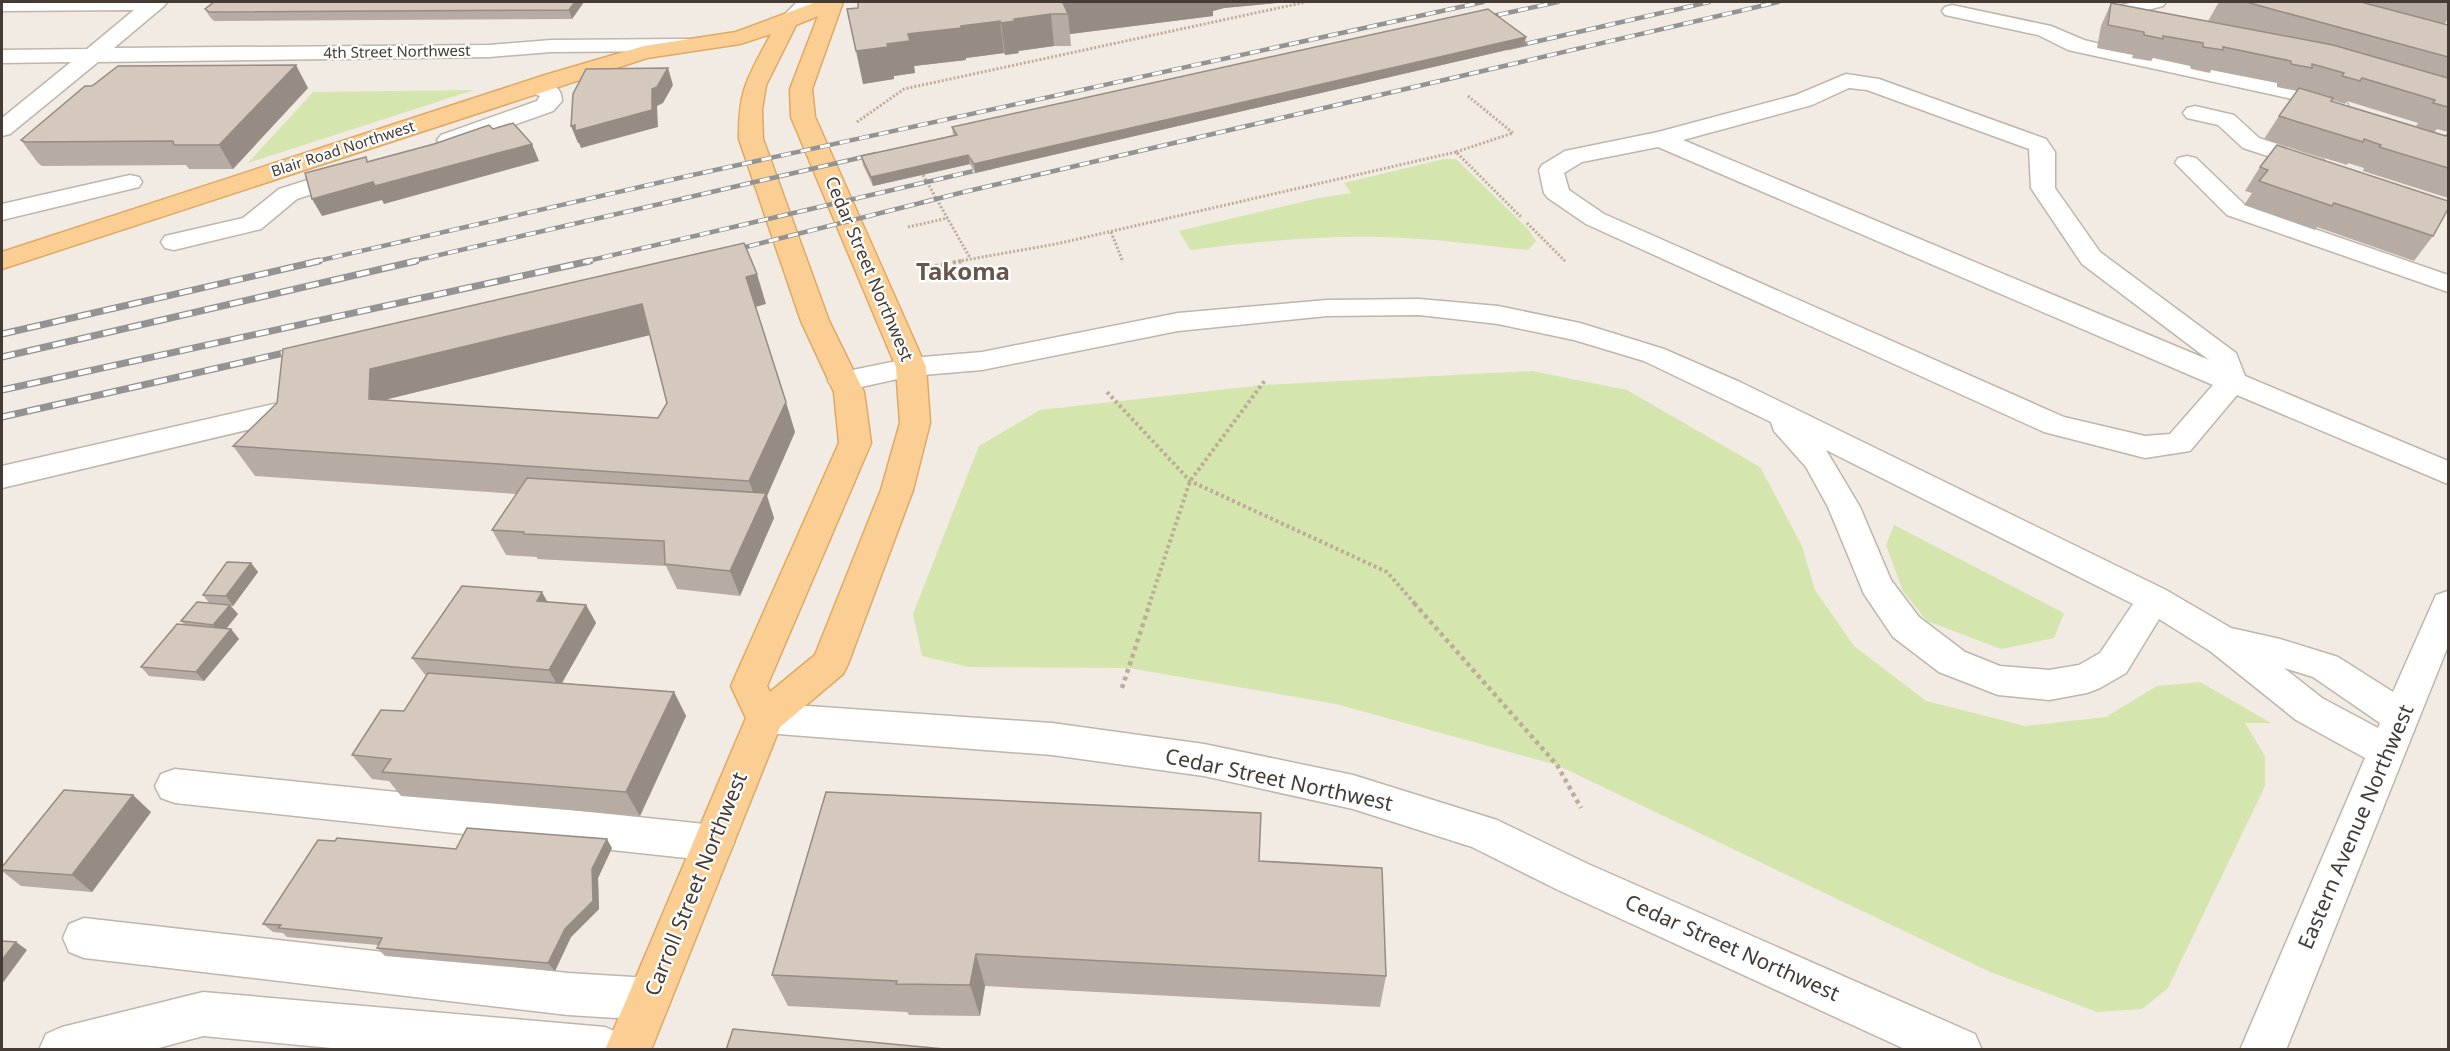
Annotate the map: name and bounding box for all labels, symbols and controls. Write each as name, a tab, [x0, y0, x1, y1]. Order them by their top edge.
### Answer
street label: 4th Street Northwest	[323, 40, 471, 62]
street label: Blair Road Northwest	[268, 115, 418, 181]
street label: Cedar Street Northwest	[820, 172, 920, 365]
district label: Takoma	[916, 254, 1010, 287]
street label: Eastern Avenue Northwest	[2291, 700, 2420, 953]
street label: Cedar Street Northwest	[1163, 741, 1396, 817]
street label: Carroll Street Northwest	[637, 767, 753, 1000]
street label: Cedar Street Northwest	[1621, 887, 1844, 1007]

